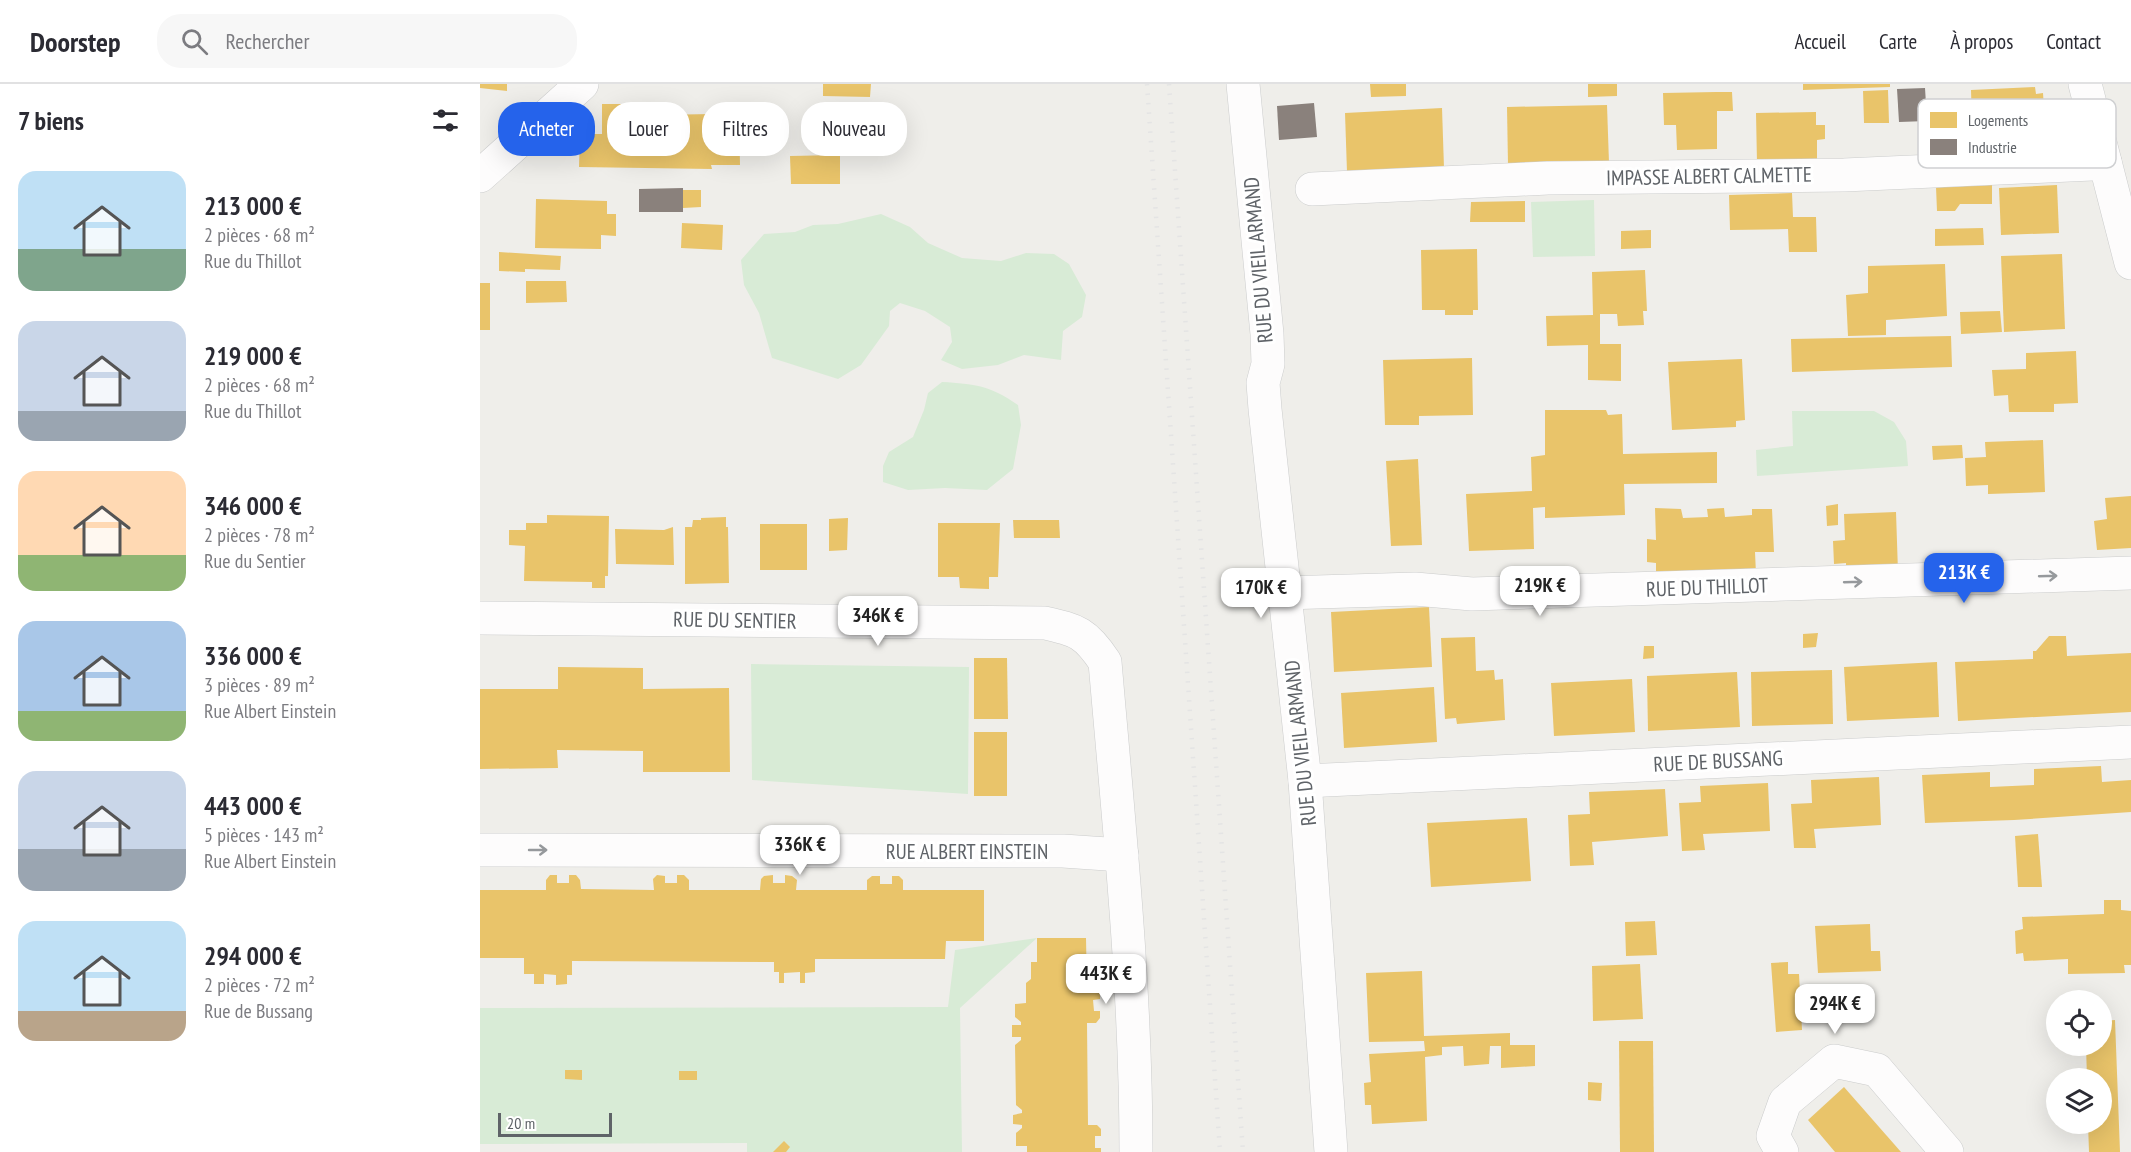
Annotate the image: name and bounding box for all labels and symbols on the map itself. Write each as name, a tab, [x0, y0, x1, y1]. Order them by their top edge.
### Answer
legend	[1918, 99, 2116, 168]
text: Logements	[1968, 110, 2028, 130]
text: Industrie	[1968, 137, 2017, 157]
street label: IMPASSE ALBERT CALMETTE	[1606, 161, 1812, 191]
street label: RUE DU VIEIL ARMAND	[1237, 176, 1279, 344]
pin: 213K €	[1915, 553, 2013, 604]
pin: 219K €	[1491, 566, 1589, 617]
pin: 170K €	[1212, 568, 1310, 619]
one-way arrow	[2037, 570, 2057, 582]
street label: RUE DU THILLOT	[1645, 571, 1769, 603]
one-way arrow	[1842, 576, 1862, 588]
pin: 346K €	[829, 596, 927, 647]
street label: RUE DU SENTIER	[673, 605, 797, 635]
street label: RUE DU VIEIL ARMAND	[1278, 659, 1322, 827]
street label: RUE DE BUSSANG	[1653, 744, 1783, 778]
pin: 336K €	[751, 825, 849, 876]
street label: RUE ALBERT EINSTEIN	[886, 838, 1048, 865]
one-way arrow	[528, 844, 548, 856]
pin: 443K €	[1057, 954, 1155, 1005]
pin: 294K €	[1786, 984, 1884, 1035]
scale bar	[498, 1110, 612, 1138]

